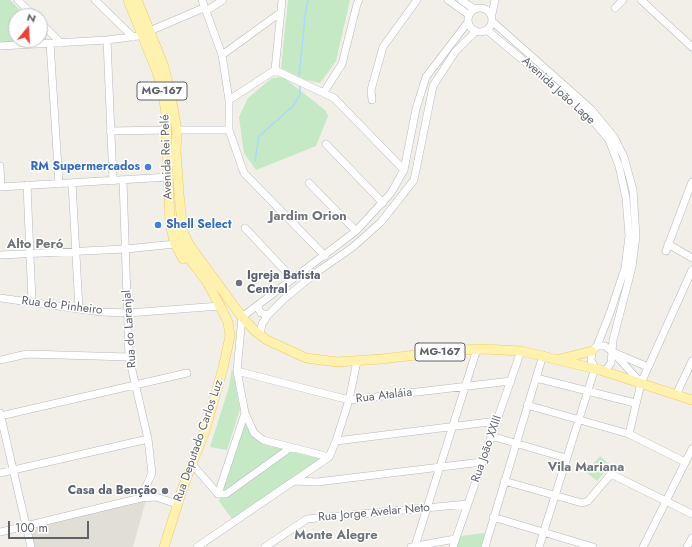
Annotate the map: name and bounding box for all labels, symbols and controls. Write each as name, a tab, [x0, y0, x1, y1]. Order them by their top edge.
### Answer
north arrow	[8, 8, 48, 48]
text: N	[25, 9, 38, 26]
street label: Avenida João Lage	[518, 54, 598, 128]
road number: MG-167	[137, 82, 187, 100]
street label: Avenida Rei Pelé	[158, 114, 176, 200]
place label: RM Supermercados	[31, 160, 140, 174]
marker: RM Supermercados	[143, 162, 153, 172]
district label: Jardim Orion	[269, 209, 347, 225]
place label: Shell Select	[166, 218, 232, 232]
marker: Shell Select	[153, 220, 163, 230]
district label: Alto Peró	[7, 237, 63, 253]
place label: Igreja Batista Central	[247, 269, 320, 297]
marker: Igreja Batista Central	[234, 278, 244, 288]
street label: Rua do Laranjal	[120, 289, 140, 369]
street label: Rua do Pinheiro	[21, 294, 103, 318]
road number: MG-167	[415, 343, 465, 361]
street label: Rua Deputado Carlos Luz	[171, 378, 227, 504]
street label: Rua Ataláia	[355, 385, 413, 407]
street label: Rua João XXIII	[469, 414, 505, 484]
district label: Vila Mariana	[548, 460, 624, 476]
place label: Casa da Benção	[68, 484, 157, 498]
marker: Casa da Benção	[160, 486, 170, 496]
street label: Rua Jorge Avelar Neto	[318, 501, 430, 525]
scale bar	[10, 513, 91, 539]
text: 100 m	[15, 519, 48, 537]
district label: Monte Alegre	[294, 528, 378, 544]

